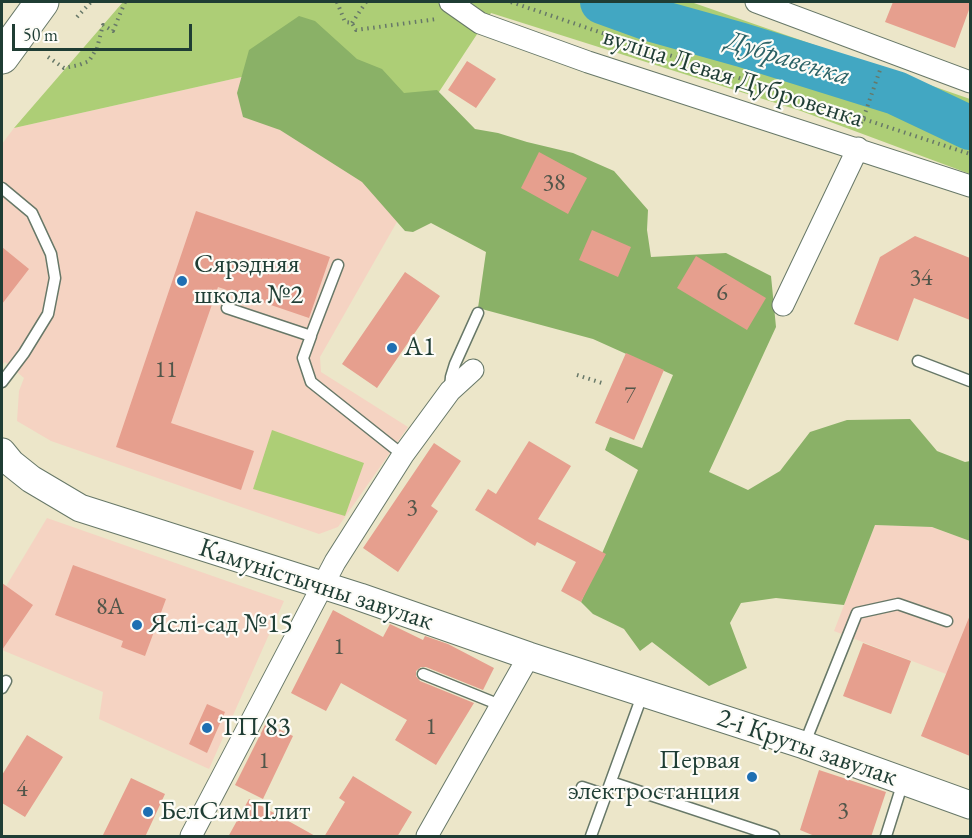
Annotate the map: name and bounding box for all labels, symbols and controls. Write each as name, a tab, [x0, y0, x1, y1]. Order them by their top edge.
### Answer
scale bar	[15, 12, 195, 50]
street label: вуліца Левая Дубровенка	[599, 21, 867, 135]
text: 50 m	[23, 23, 58, 46]
water label: Дубравенка	[722, 24, 854, 94]
house number: 38	[542, 169, 566, 197]
place label: Сярэдняя школа №2	[194, 249, 303, 312]
house number: 34	[909, 264, 933, 292]
marker: Сярэдняя школа №2	[175, 274, 189, 288]
house number: 6	[716, 279, 728, 307]
place label: A1	[404, 332, 436, 364]
marker: A1	[385, 341, 399, 355]
house number: 11	[154, 356, 178, 384]
house number: 7	[624, 382, 636, 410]
house number: 3	[406, 494, 418, 522]
street label: Камуністычны завулак	[195, 532, 437, 638]
house number: 8А	[96, 593, 124, 621]
place label: Яслі-сад №15	[149, 609, 293, 641]
marker: Яслі-сад №15	[130, 618, 144, 632]
house number: 1	[333, 633, 345, 661]
street label: 2-і Круты завулак	[713, 702, 901, 794]
place label: ТП 83	[219, 712, 291, 744]
house number: 1	[425, 713, 437, 741]
marker: ТП 83	[200, 721, 214, 735]
place label: Первая электростанция	[568, 745, 740, 808]
house number: 1	[258, 747, 270, 775]
marker: Первая электростанция	[745, 770, 759, 784]
house number: 4	[16, 775, 28, 803]
place label: БелСимПлит	[160, 796, 310, 828]
house number: 3	[837, 797, 849, 825]
marker: БелСимПлит	[141, 805, 155, 819]

